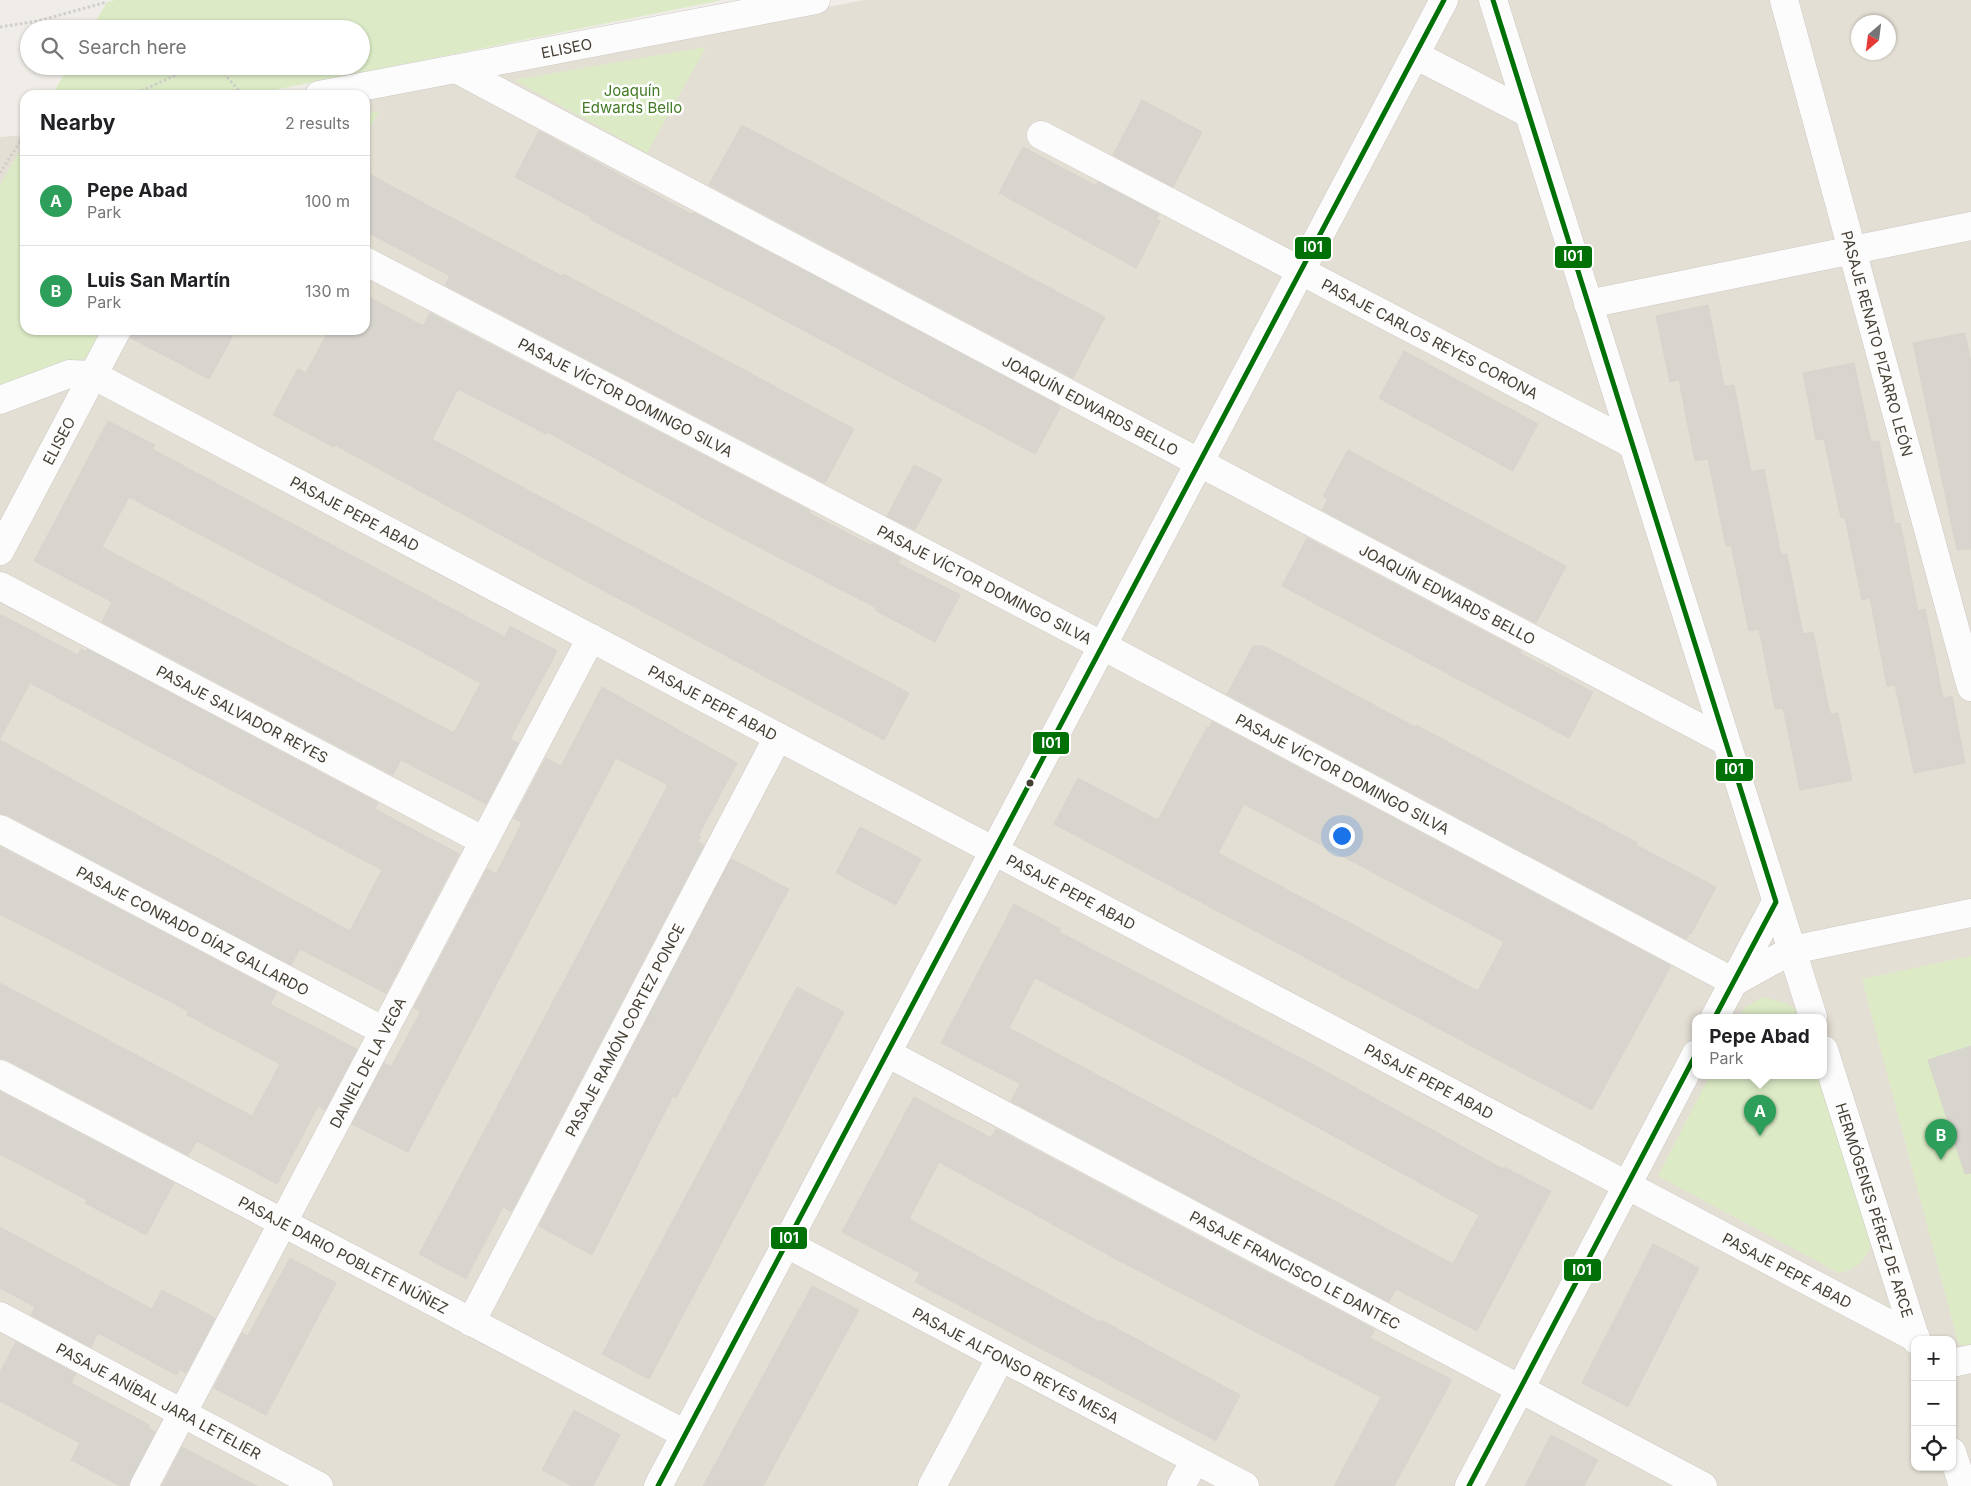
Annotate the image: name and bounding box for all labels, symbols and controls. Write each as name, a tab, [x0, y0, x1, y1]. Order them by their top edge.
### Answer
north arrow	[1851, 15, 1896, 60]
search box	[20, 20, 370, 75]
icon: search	[38, 34, 66, 62]
street label: ELISEO	[539, 34, 594, 62]
text: Search here	[78, 36, 187, 59]
park label: Joaquín Edwards Bello	[582, 81, 682, 117]
text: Nearby	[40, 110, 115, 135]
text: 2 results	[285, 113, 350, 133]
text: Pepe Abad	[87, 179, 188, 202]
text: A	[50, 191, 62, 211]
text: 100 m	[305, 191, 350, 211]
text: Park	[87, 202, 121, 222]
street label: PASAJE RENATO PIZARRO LEÓN	[1838, 228, 1917, 459]
line badge: I01	[1294, 236, 1332, 260]
text: I01	[1303, 238, 1323, 255]
line badge: I01	[1554, 245, 1593, 269]
text: I01	[1563, 247, 1583, 264]
text: Luis San Martín	[87, 269, 230, 292]
street label: PASAJE CARLOS REYES CORONA	[1319, 274, 1542, 403]
text: B	[51, 281, 61, 301]
text: 130 m	[305, 281, 350, 301]
text: Park	[87, 292, 121, 312]
street label: PASAJE VÍCTOR DOMINGO SILVA	[515, 333, 736, 461]
street label: JOAQUÍN EDWARDS BELLO	[999, 351, 1182, 459]
street label: ELISEO	[38, 413, 79, 468]
street label: PASAJE PEPE ABAD	[287, 471, 423, 555]
street label: PASAJE VÍCTOR DOMINGO SILVA	[874, 520, 1095, 648]
street label: JOAQUÍN EDWARDS BELLO	[1356, 540, 1539, 649]
street label: PASAJE SALVADOR REYES	[153, 661, 332, 767]
street label: PASAJE PEPE ABAD	[645, 661, 781, 744]
street label: PASAJE VÍCTOR DOMINGO SILVA	[1233, 709, 1453, 838]
line badge: I01	[1032, 731, 1070, 755]
text: I01	[1041, 734, 1061, 751]
line badge: I01	[1715, 758, 1754, 782]
text: I01	[1724, 760, 1744, 777]
unlabelled marker	[1025, 778, 1035, 788]
your location	[1329, 823, 1355, 849]
street label: PASAJE PEPE ABAD	[1003, 850, 1139, 934]
street label: PASAJE CONRADO DÍAZ GALLARDO	[73, 861, 313, 1000]
street label: PASAJE RAMÓN CORTEZ PONCE	[561, 920, 688, 1140]
street label: DANIEL DE LA VEGA	[325, 993, 410, 1131]
popup	[1692, 1014, 1827, 1079]
text: Pepe Abad	[1709, 1025, 1810, 1048]
street label: PASAJE PEPE ABAD	[1361, 1039, 1497, 1123]
text: Park	[1709, 1048, 1743, 1068]
pin: A	[1744, 1095, 1776, 1136]
street label: HERMÓGENES PÉREZ DE ARCE	[1832, 1100, 1918, 1320]
pin: B	[1925, 1119, 1957, 1160]
street label: PASAJE DARIO POBLETE NÚÑEZ	[235, 1192, 452, 1317]
street label: PASAJE FRANCISCO LE DANTEC	[1187, 1206, 1404, 1333]
line badge: I01	[770, 1226, 808, 1250]
street label: PASAJE PEPE ABAD	[1719, 1228, 1855, 1312]
text: I01	[779, 1229, 799, 1246]
line badge: I01	[1563, 1258, 1602, 1282]
text: I01	[1572, 1261, 1592, 1278]
street label: PASAJE ALFONSO REYES MESA	[910, 1303, 1122, 1427]
map controls	[1911, 1336, 1956, 1471]
button: +	[1911, 1336, 1956, 1381]
street label: PASAJE ANÍBAL JARA LETELIER	[53, 1338, 265, 1463]
button: −	[1911, 1381, 1956, 1426]
button: locate	[1911, 1426, 1956, 1471]

